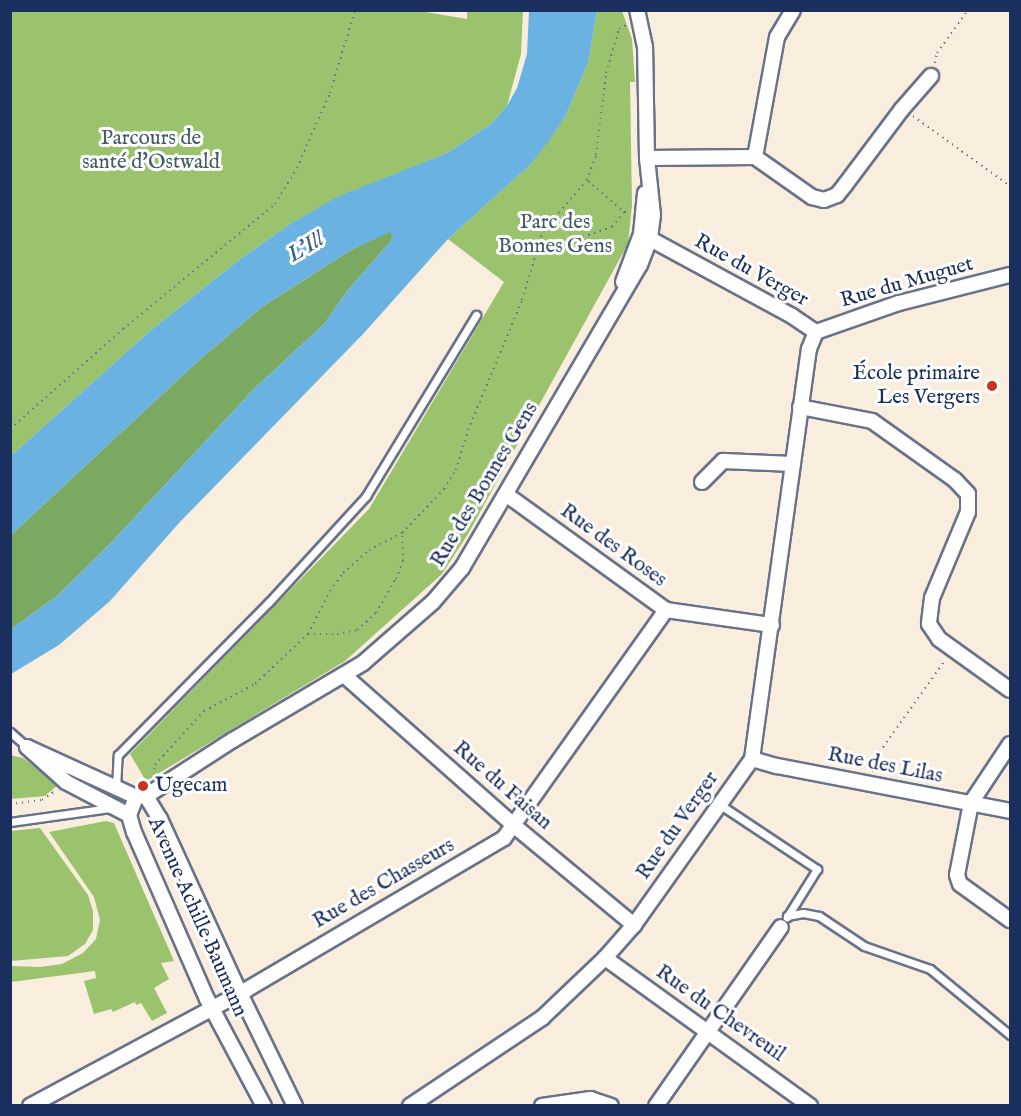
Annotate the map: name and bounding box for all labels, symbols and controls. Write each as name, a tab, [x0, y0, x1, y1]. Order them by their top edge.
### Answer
park label: Parcours de santé d'Ostwald	[82, 126, 220, 176]
park label: Parc des Bonnes Gens	[498, 210, 612, 260]
water label: L'Ill	[283, 227, 329, 269]
street label: Rue du Verger	[690, 229, 812, 313]
street label: Rue du Muguet	[838, 252, 976, 314]
place label: École primaire Les Vergers	[852, 361, 980, 411]
marker: École primaire Les Vergers	[985, 379, 999, 393]
street label: Rue des Bonnes Gens	[426, 398, 544, 572]
street label: Rue des Roses	[555, 499, 671, 593]
street label: Rue du Faisan	[447, 736, 557, 836]
street label: Rue des Lilas	[825, 743, 945, 789]
street label: Rue du Verger	[631, 767, 725, 885]
place label: Ugecam	[155, 773, 227, 799]
marker: Ugecam	[136, 779, 150, 793]
street label: Avenue Achille Baumann	[142, 813, 252, 1021]
street label: Rue des Chasseurs	[309, 833, 459, 935]
street label: Rue du Chevreuil	[650, 960, 790, 1068]

